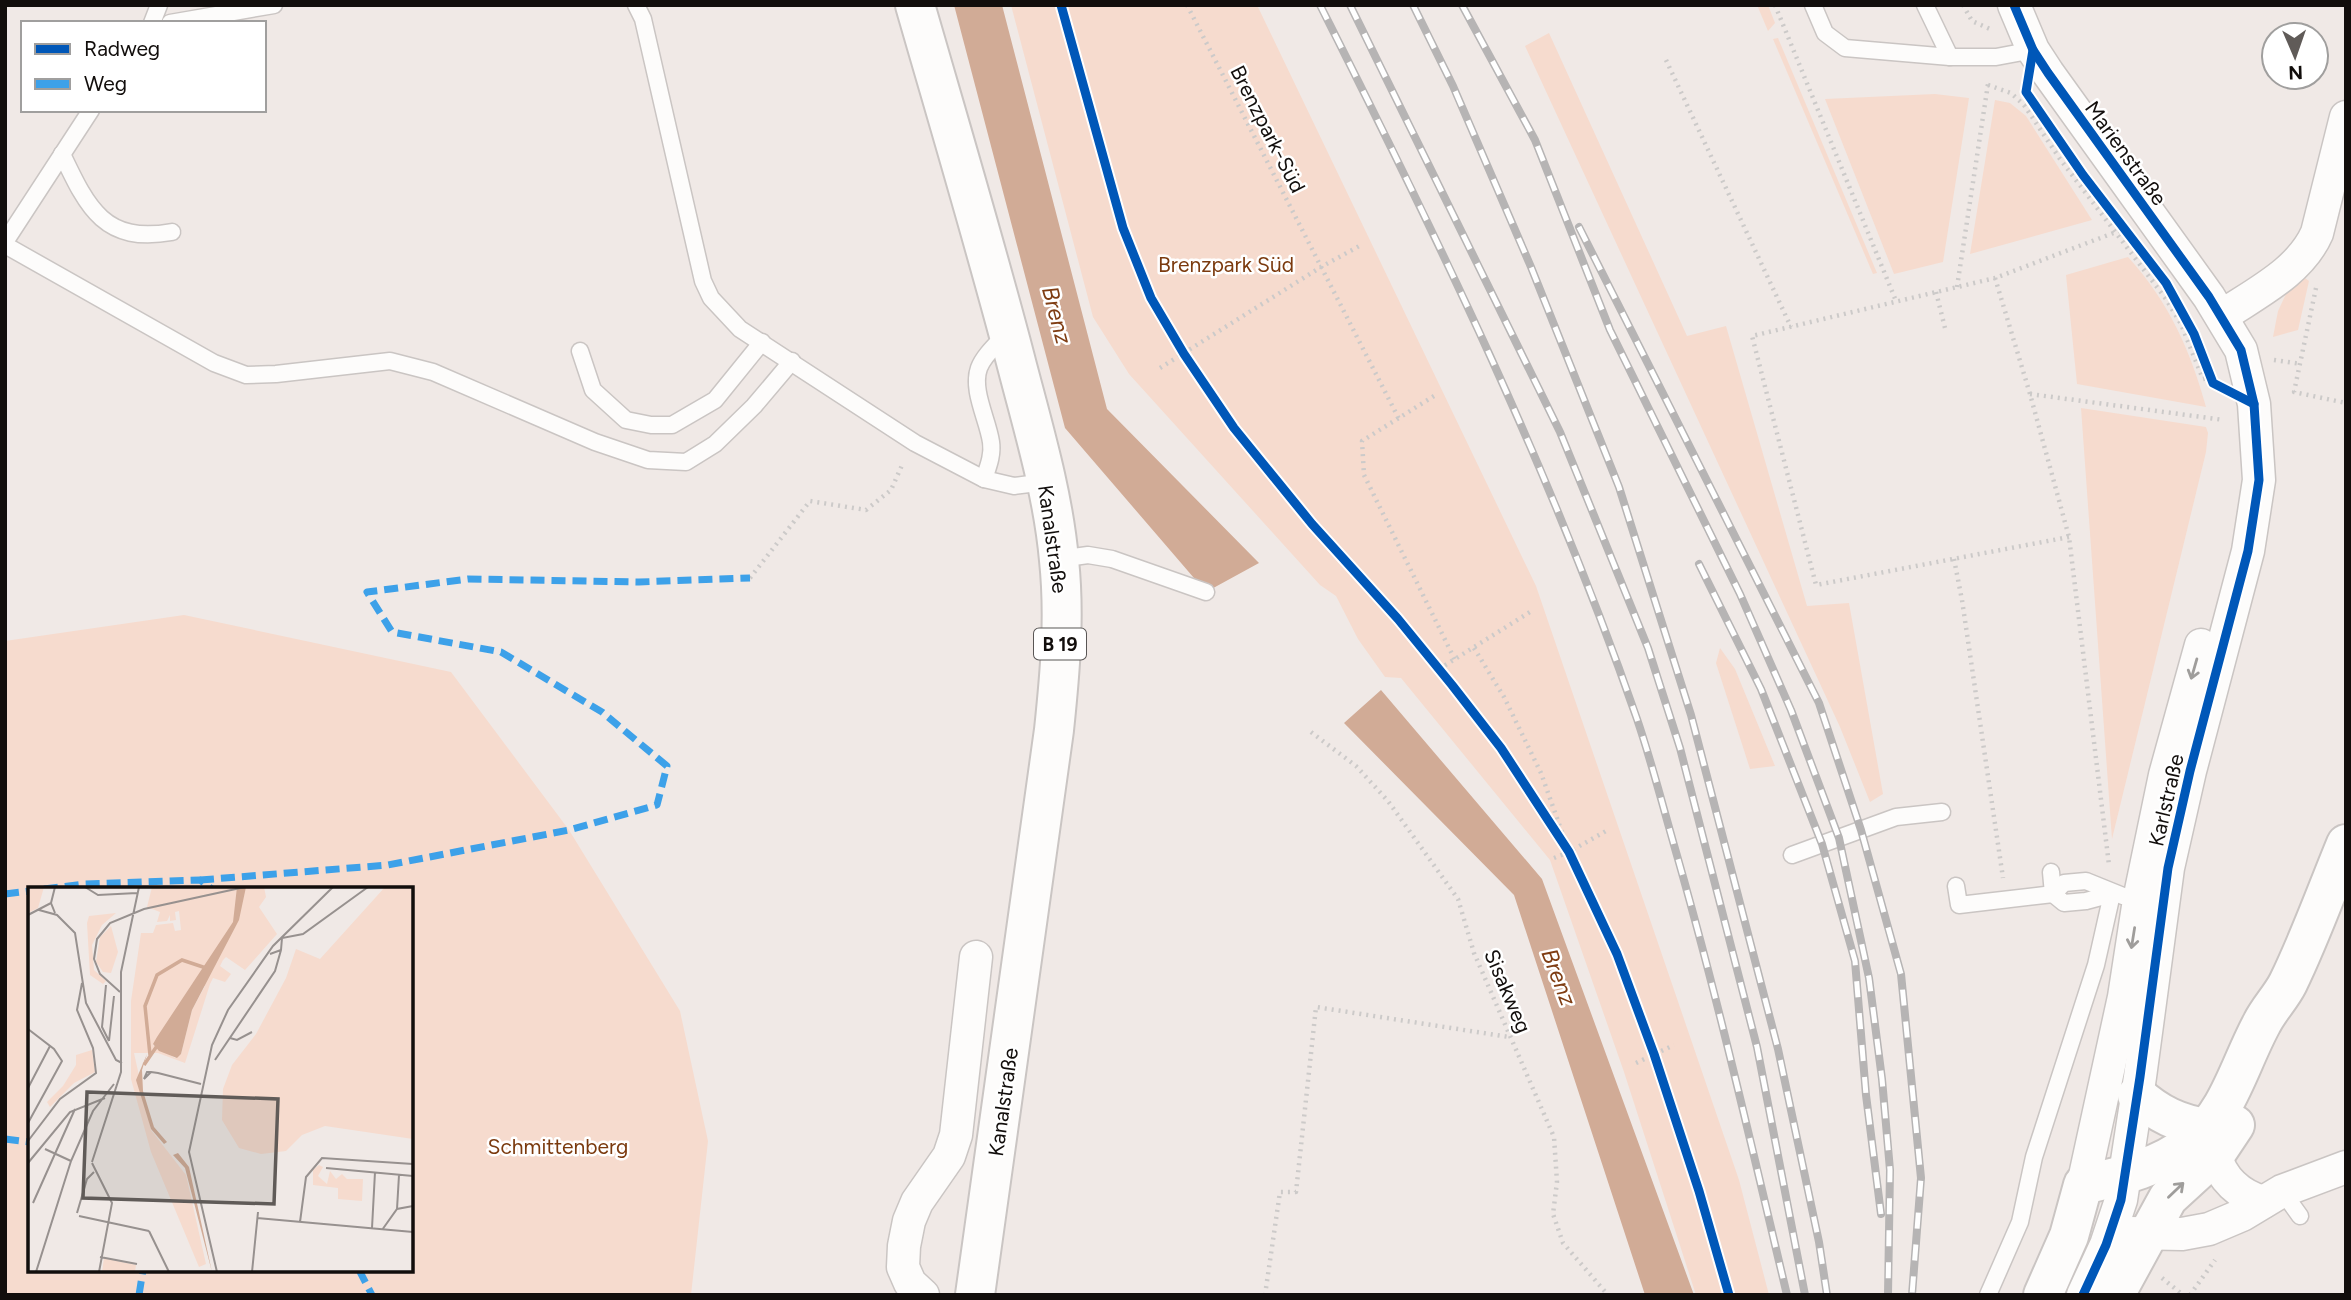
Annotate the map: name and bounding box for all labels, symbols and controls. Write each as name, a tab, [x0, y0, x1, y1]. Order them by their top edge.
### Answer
legend	[21, 21, 266, 112]
north arrow	[2260, 21, 2330, 91]
text: Radweg	[84, 36, 160, 61]
street label: Brenzpark-Süd	[1225, 61, 1311, 197]
text: N	[2288, 61, 2303, 84]
text: Weg	[84, 71, 127, 96]
street label: Marienstraße	[2080, 96, 2172, 210]
park label: Brenzpark Süd	[1158, 252, 1294, 277]
water label: Brenz	[1036, 283, 1078, 348]
street label: Kanalstraße	[1033, 483, 1073, 595]
road number: B 19	[1034, 628, 1086, 660]
one-way arrow	[2187, 658, 2200, 680]
street label: Karlstraße	[2143, 751, 2189, 849]
inset map	[28, 887, 413, 1272]
one-way arrow	[2126, 926, 2139, 949]
street label: Sisakweg	[1479, 945, 1537, 1037]
water label: Brenz	[1535, 945, 1583, 1010]
street label: Kanalstraße	[983, 1046, 1023, 1158]
park label: Schmittenberg	[488, 1134, 628, 1159]
one-way arrow	[2168, 1181, 2185, 1198]

